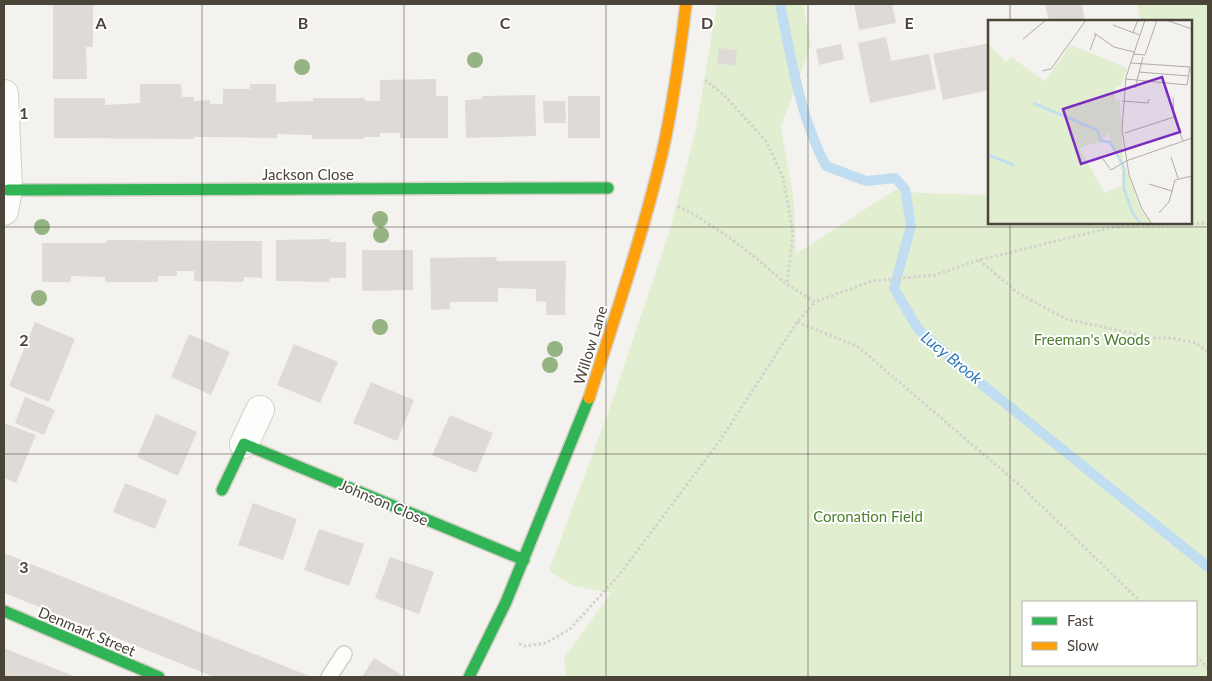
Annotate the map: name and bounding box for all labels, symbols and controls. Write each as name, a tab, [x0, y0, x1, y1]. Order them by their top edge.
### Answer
text: A	[94, 13, 107, 32]
text: B	[298, 13, 308, 32]
text: C	[500, 13, 511, 32]
text: D	[701, 13, 713, 32]
text: E	[904, 13, 914, 32]
inset map	[988, 20, 1192, 224]
text: 1	[19, 103, 29, 122]
street label: Jackson Close	[262, 165, 354, 183]
street label: Willow Lane	[570, 303, 611, 387]
water label: Lucy Brook	[918, 327, 987, 388]
text: 2	[19, 330, 29, 349]
park label: Freeman's Woods	[1034, 330, 1150, 348]
street label: Johnson Close	[337, 475, 431, 529]
park label: Coronation Field	[813, 507, 923, 525]
text: 3	[19, 557, 29, 576]
legend	[1022, 601, 1197, 666]
street label: Denmark Street	[36, 602, 139, 660]
text: Fast	[1067, 611, 1094, 629]
text: Slow	[1067, 636, 1099, 654]

